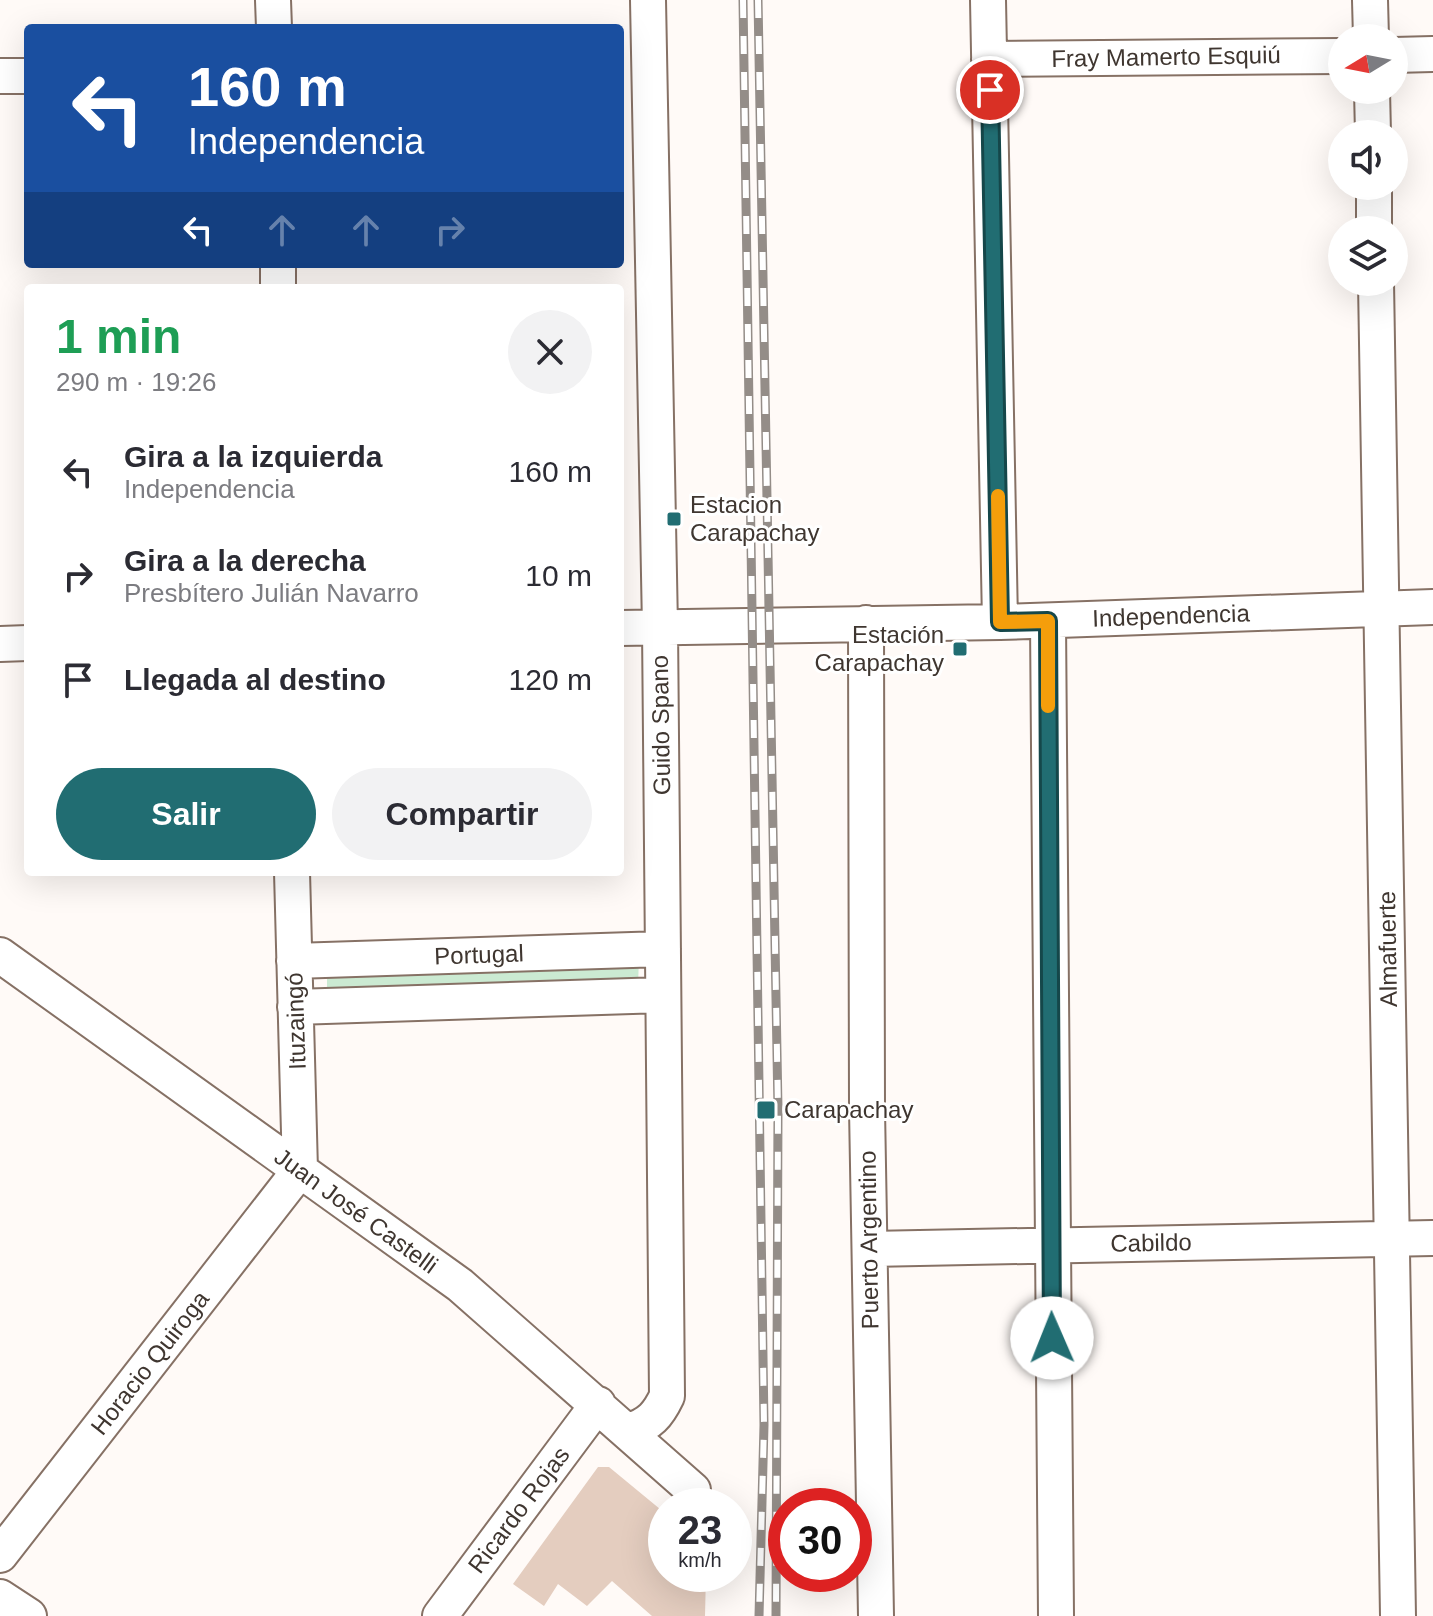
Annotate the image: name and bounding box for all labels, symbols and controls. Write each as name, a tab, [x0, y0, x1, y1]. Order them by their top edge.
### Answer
north arrow	[1328, 24, 1408, 104]
map controls	[1328, 24, 1408, 296]
street label: Fray Mamerto Esquiú	[1051, 41, 1281, 72]
text: 160 m	[188, 55, 347, 118]
icon: left	[56, 56, 160, 160]
pin	[956, 56, 1024, 124]
icon: arrive	[968, 68, 1012, 112]
button: sound	[1328, 120, 1408, 200]
text: Independencia	[188, 121, 424, 162]
icon: left	[176, 208, 220, 252]
icon: ahead	[260, 208, 304, 252]
icon: ahead	[344, 208, 388, 252]
icon: right	[428, 208, 472, 252]
button: layers	[1328, 216, 1408, 296]
text: 1 min	[56, 310, 181, 363]
button: close	[508, 310, 592, 394]
text: 290 m · 19:26	[56, 367, 216, 397]
text: Gira a la izquierda	[124, 440, 382, 473]
icon: left	[56, 450, 100, 494]
text: 160 m	[509, 455, 592, 488]
text: Independencia	[124, 474, 295, 504]
place label: Estacion Carapachay	[690, 491, 819, 546]
marker: Estacion Carapachay	[665, 510, 683, 528]
text: Gira a la derecha	[124, 544, 366, 577]
icon: right	[56, 554, 100, 598]
text: 10 m	[525, 559, 592, 592]
text: Presbítero Julián Navarro	[124, 578, 419, 608]
street label: Independencia	[1092, 599, 1251, 632]
place label: Estación Carapachay	[815, 621, 944, 676]
marker: Estación Carapachay	[951, 640, 969, 658]
street label: Guido Spano	[646, 655, 675, 795]
icon: arrive	[56, 658, 100, 702]
text: Llegada al destino	[124, 663, 386, 696]
text: 120 m	[509, 663, 592, 696]
button: Salir	[56, 768, 316, 860]
button: Compartir	[332, 768, 592, 860]
street label: Almafuerte	[1373, 891, 1402, 1007]
street label: Portugal	[434, 939, 524, 970]
street label: Ituzaingó	[280, 972, 311, 1070]
place label: Carapachay	[784, 1096, 913, 1123]
marker: Carapachay	[755, 1099, 777, 1121]
street label: Juan José Castelli	[270, 1142, 443, 1279]
street label: Puerto Argentino	[853, 1150, 884, 1330]
street label: Cabildo	[1110, 1228, 1192, 1257]
street label: Horacio Quiroga	[85, 1285, 214, 1440]
position arrow	[1010, 1296, 1094, 1380]
street label: Ricardo Rojas	[462, 1441, 575, 1578]
speed limit sign: 30	[768, 1488, 872, 1592]
text: 23	[678, 1508, 722, 1552]
text: km/h	[678, 1549, 722, 1571]

